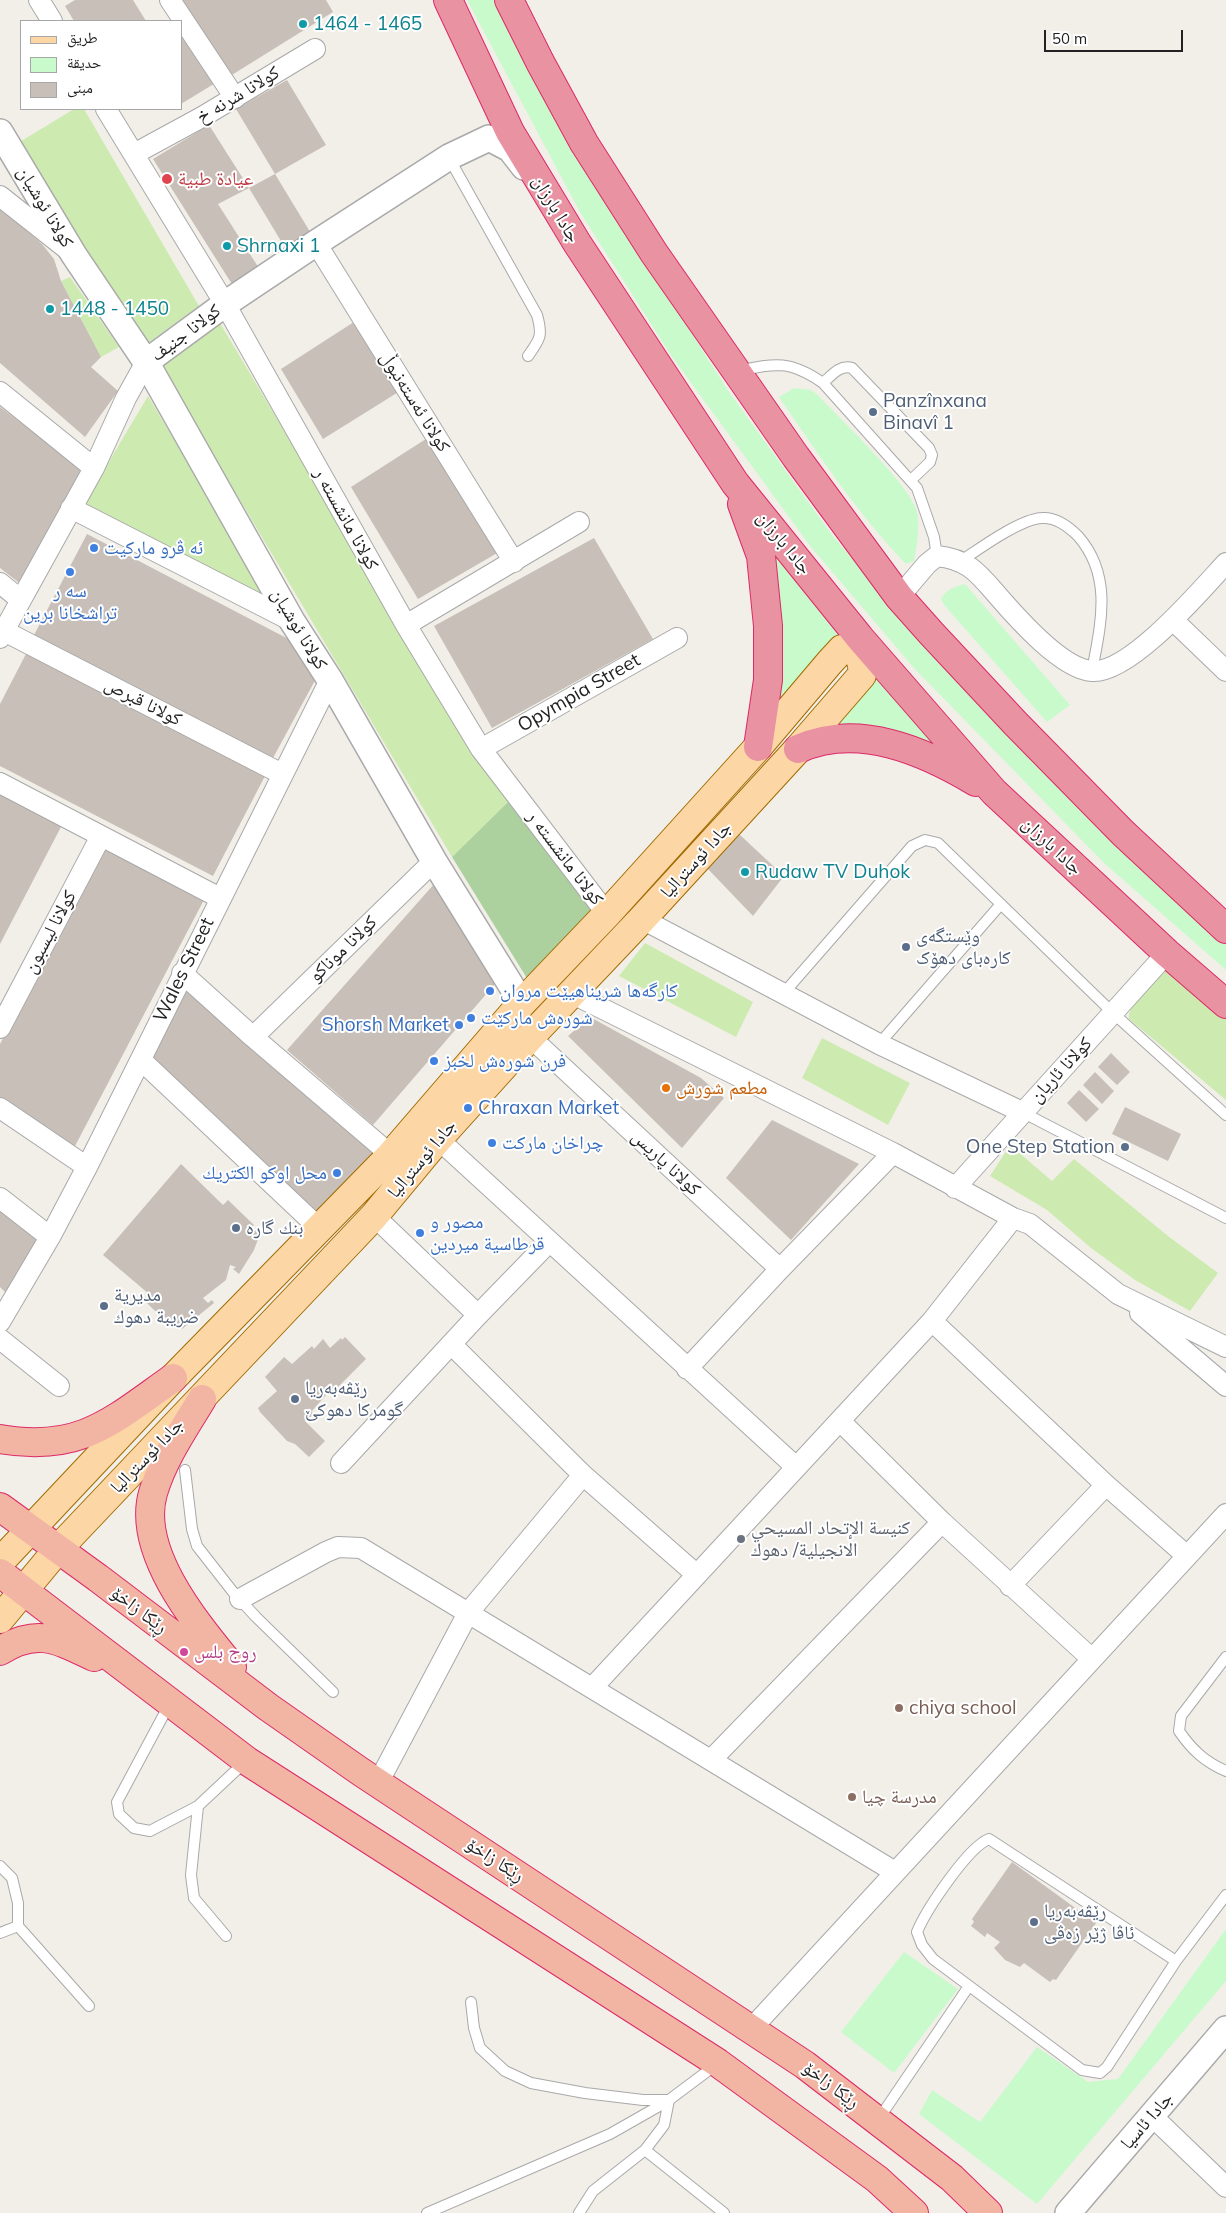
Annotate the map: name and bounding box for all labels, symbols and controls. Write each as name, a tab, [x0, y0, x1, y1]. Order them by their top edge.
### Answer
place label: 1464 - 1465	[313, 13, 422, 35]
marker: 1464 - 1465	[297, 18, 309, 30]
legend	[20, 20, 182, 110]
scale bar	[1046, 20, 1185, 52]
text: طريق	[67, 28, 98, 47]
text: 50 m	[1052, 29, 1087, 48]
text: حديقة	[67, 53, 101, 72]
street label: كولانا شرنه خ	[192, 61, 284, 129]
text: مبنى	[67, 78, 93, 97]
street label: كولانا ئوشيان	[12, 162, 78, 252]
place label: عيادة طبية	[178, 168, 253, 190]
street label: جادا بارزان	[527, 171, 585, 247]
marker: عيادة طبية	[160, 172, 174, 186]
place label: Shrnaxi 1	[237, 235, 320, 257]
marker: Shrnaxi 1	[221, 240, 233, 252]
place label: 1448 - 1450	[60, 298, 169, 320]
street label: كولانا جنيف	[147, 299, 225, 367]
marker: 1448 - 1450	[44, 303, 56, 315]
street label: كولانا ئەستەنبوڵ	[375, 347, 455, 457]
place label: Panzînxana Binavî 1	[883, 390, 987, 434]
marker: Panzînxana Binavî 1	[867, 406, 879, 418]
street label: كولانا مانشسته ر	[309, 464, 383, 574]
street label: جادا بارزان	[752, 507, 816, 579]
place label: ئه ڤرو ماركيت	[104, 537, 203, 559]
marker: ئه ڤرو ماركيت	[88, 542, 100, 554]
marker: سه ر تراشخانا برين	[64, 566, 76, 578]
place label: سه ر تراشخانا برين	[23, 580, 117, 624]
street label: كولانا ئوشيان	[266, 584, 332, 674]
street label: Opympia Street	[514, 649, 644, 737]
street label: كولانا قبرص	[101, 673, 185, 731]
street label: كولانا مانشسته ر	[522, 806, 608, 910]
street label: جادا بارزان	[1017, 812, 1087, 880]
street label: جادا ئوسترالیا	[656, 817, 736, 903]
place label: Rudaw TV Duhok	[755, 861, 910, 883]
marker: Rudaw TV Duhok	[739, 866, 751, 878]
street label: كولانا ليسبون	[19, 887, 81, 977]
street label: كولانا موناكو	[304, 911, 382, 987]
street label: Wales Street	[149, 914, 219, 1026]
place label: وێستگەی کارەبای دهۆک	[916, 925, 1011, 969]
marker: وێستگەی کارەبای دهۆک	[900, 941, 912, 953]
place label: كارگه‌ها شريناهيێت مروان	[500, 980, 678, 1002]
marker: كارگه‌ها شريناهيێت مروان	[484, 985, 496, 997]
place label: شوره‌ش ماركێت	[481, 1007, 593, 1029]
marker: شوره‌ش ماركێت	[465, 1012, 477, 1024]
place label: Shorsh Market	[322, 1014, 449, 1036]
marker: Shorsh Market	[453, 1019, 465, 1031]
street label: كولانا ئاريان	[1025, 1032, 1097, 1108]
place label: فرن شوره‌ش لخبز	[444, 1050, 566, 1072]
marker: فرن شوره‌ش لخبز	[428, 1055, 440, 1067]
place label: مطعم شورش	[676, 1077, 767, 1099]
marker: مطعم شورش	[660, 1082, 672, 1094]
place label: Chraxan Market	[478, 1097, 619, 1119]
marker: Chraxan Market	[462, 1102, 474, 1114]
street label: جادا ئوسترالیا	[383, 1115, 461, 1203]
street label: كولانا پاریس	[627, 1125, 705, 1201]
place label: چراخان ماركت	[502, 1132, 603, 1154]
place label: One Step Station	[966, 1136, 1115, 1158]
marker: چراخان ماركت	[486, 1137, 498, 1149]
marker: One Step Station	[1119, 1141, 1131, 1153]
place label: محل اوكو الكتريك	[202, 1162, 327, 1184]
marker: محل اوكو الكتريك	[331, 1167, 343, 1179]
place label: مصور و قرطاسية ميردين	[430, 1211, 545, 1255]
place label: بنك گاره	[246, 1217, 303, 1239]
marker: بنك گاره	[230, 1222, 242, 1234]
marker: مصور و قرطاسية ميردين	[414, 1227, 426, 1239]
place label: مديرية ضريبة دهوك	[114, 1284, 199, 1328]
marker: مديرية ضريبة دهوك	[98, 1300, 110, 1312]
place label: رێڤه‌به‌ریا گومركا دهوكێ	[305, 1377, 403, 1421]
marker: رێڤه‌به‌ریا گومركا دهوكێ	[289, 1393, 301, 1405]
street label: جادا ئوسترالیا	[106, 1414, 188, 1498]
place label: كنيسة الإتحاد المسيحي الانجيلية/ دهوك	[751, 1517, 910, 1561]
marker: كنيسة الإتحاد المسيحي الانجيلية/ دهوك	[735, 1533, 747, 1545]
street label: ڕێکا زاخۆ	[106, 1581, 172, 1639]
place label: روج بلس	[194, 1641, 256, 1663]
marker: روج بلس	[178, 1646, 190, 1658]
place label: chiya school	[909, 1697, 1017, 1719]
marker: chiya school	[893, 1702, 905, 1714]
place label: مدرسة چيا	[862, 1786, 937, 1808]
marker: مدرسة چيا	[846, 1791, 858, 1803]
street label: ڕێکا زاخۆ	[461, 1833, 529, 1887]
place label: رێڤەبەریا ئاڤا ژێر زەڤی	[1044, 1900, 1134, 1944]
marker: رێڤەبەریا ئاڤا ژێر زەڤی	[1028, 1916, 1040, 1928]
street label: ڕێکا زاخۆ	[798, 2056, 864, 2114]
street label: جادا ئاسيا	[1116, 2088, 1178, 2154]

